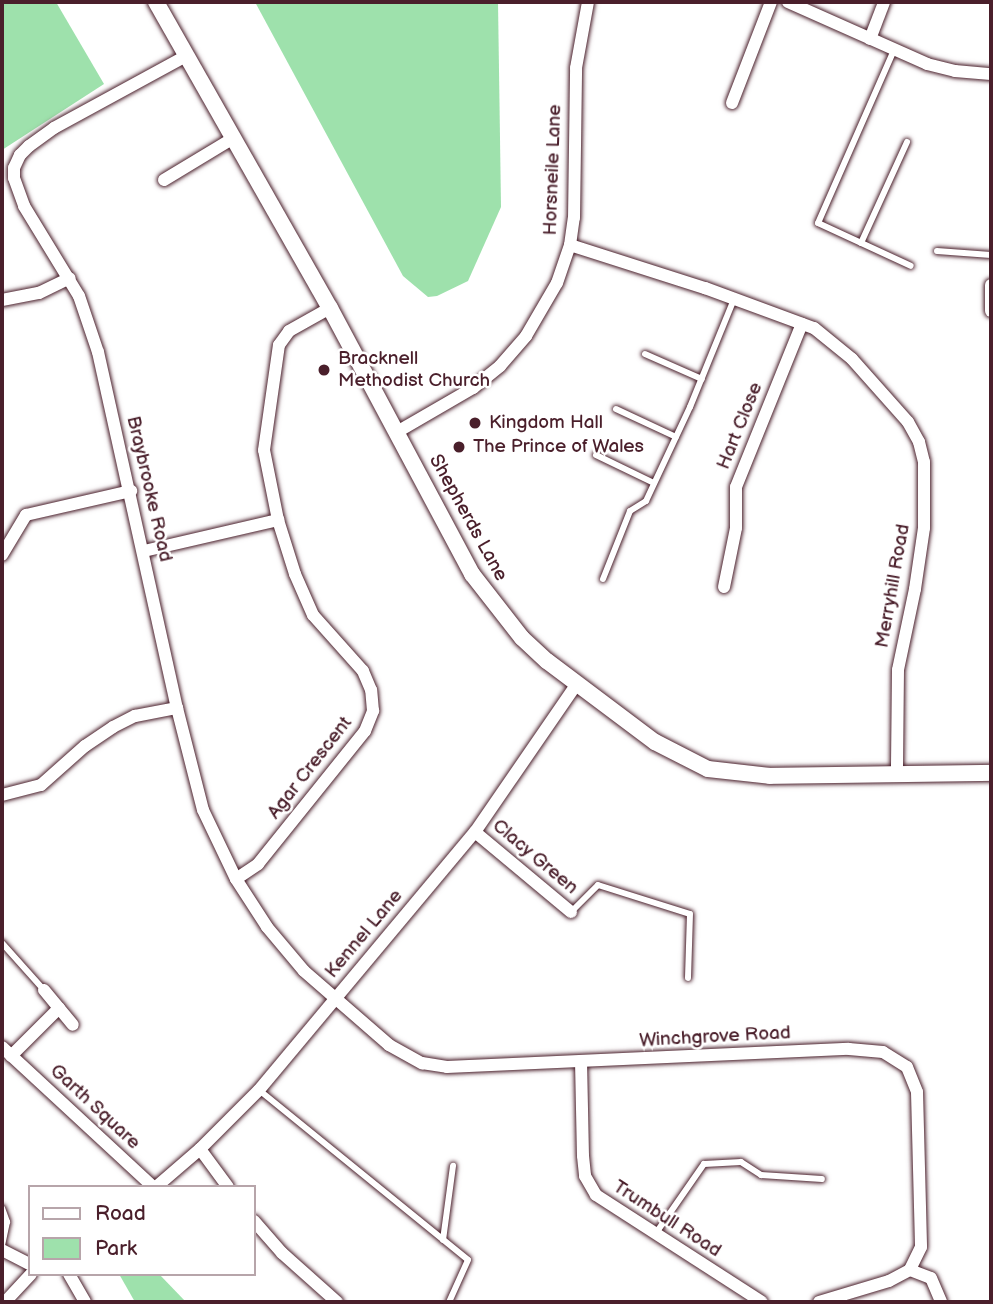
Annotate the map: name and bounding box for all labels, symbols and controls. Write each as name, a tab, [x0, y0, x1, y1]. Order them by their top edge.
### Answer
street label: Horsneile Lane	[539, 104, 567, 236]
place label: Bracknell Methodist Church	[338, 348, 490, 392]
marker: Bracknell Methodist Church	[316, 362, 332, 378]
street label: Hart Close	[712, 379, 768, 473]
place label: Kingdom Hall	[489, 412, 603, 434]
street label: Braybrooke Road	[121, 414, 177, 564]
marker: Kingdom Hall	[467, 415, 483, 431]
place label: The Prince of Wales	[473, 436, 645, 458]
marker: The Prince of Wales	[451, 439, 467, 455]
street label: Shepherds Lane	[424, 451, 512, 585]
street label: Merryhill Road	[871, 522, 915, 650]
street label: Agar Crescent	[263, 712, 357, 824]
street label: Clacy Green	[487, 814, 583, 900]
street label: Kennel Lane	[320, 885, 408, 983]
street label: Winchgrove Road	[639, 1022, 791, 1052]
street label: Garth Square	[45, 1059, 145, 1155]
street label: Trumbull Road	[609, 1176, 725, 1262]
legend	[28, 1185, 256, 1276]
text: Road	[95, 1201, 146, 1226]
text: Park	[95, 1236, 137, 1261]

